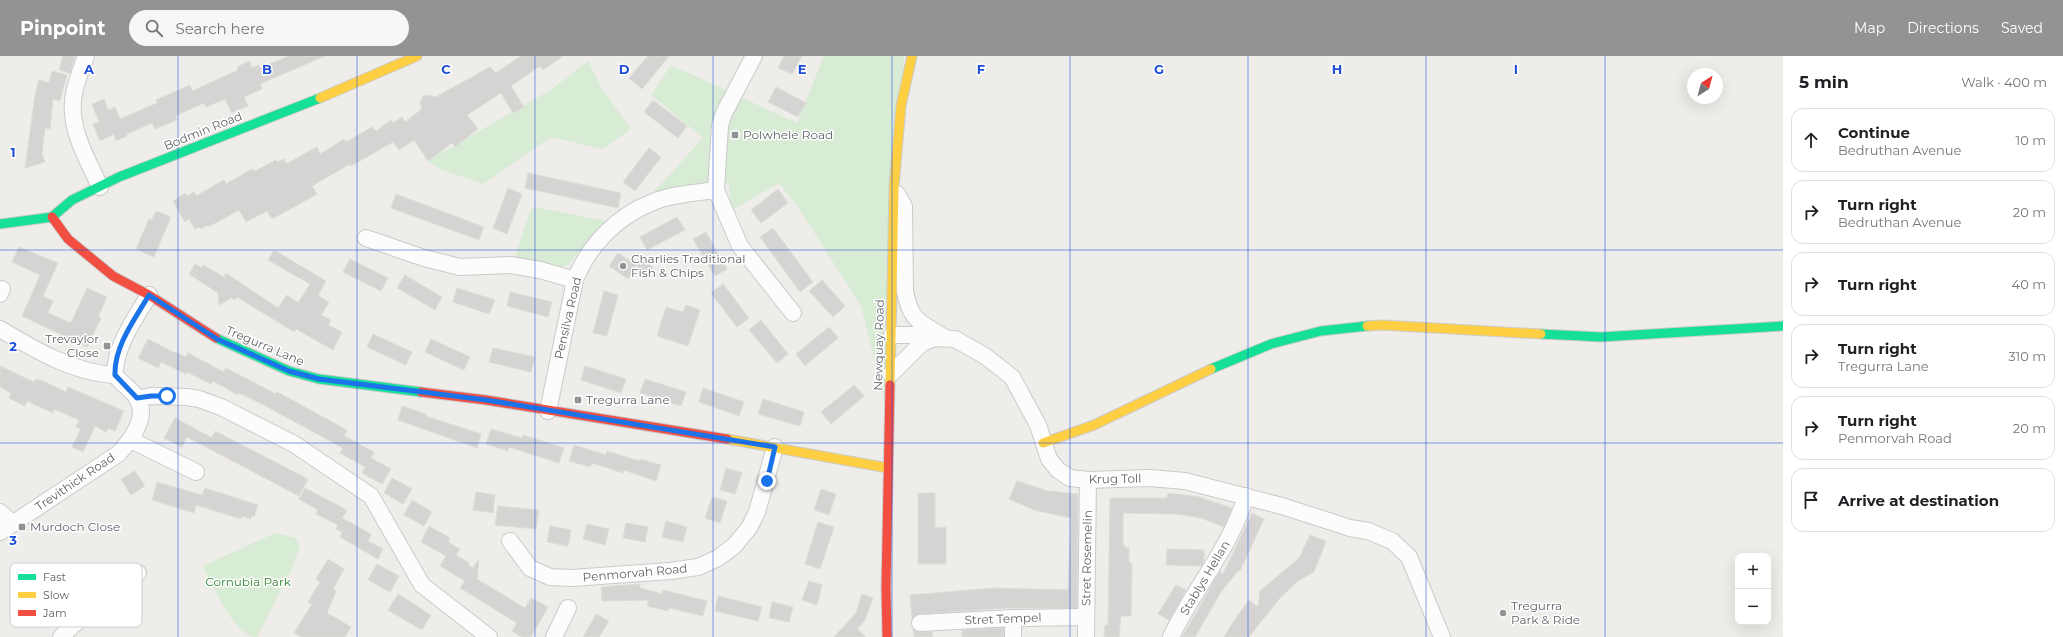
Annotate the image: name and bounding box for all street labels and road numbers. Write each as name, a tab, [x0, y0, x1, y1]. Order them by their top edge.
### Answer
street label: Bodmin Road	[161, 108, 244, 153]
street label: Pensilva Road	[551, 275, 584, 361]
street label: Newquay Road	[870, 299, 887, 391]
street label: Tregurra Lane	[224, 322, 307, 369]
street label: Trevithick Road	[32, 449, 117, 514]
street label: Krug Toll	[1088, 471, 1142, 486]
street label: Stret Rosemelin	[1078, 510, 1095, 606]
street label: Stablys Hellan	[1176, 538, 1233, 618]
street label: Penmorvah Road	[582, 560, 688, 585]
street label: Stret Tempel	[964, 610, 1042, 627]

